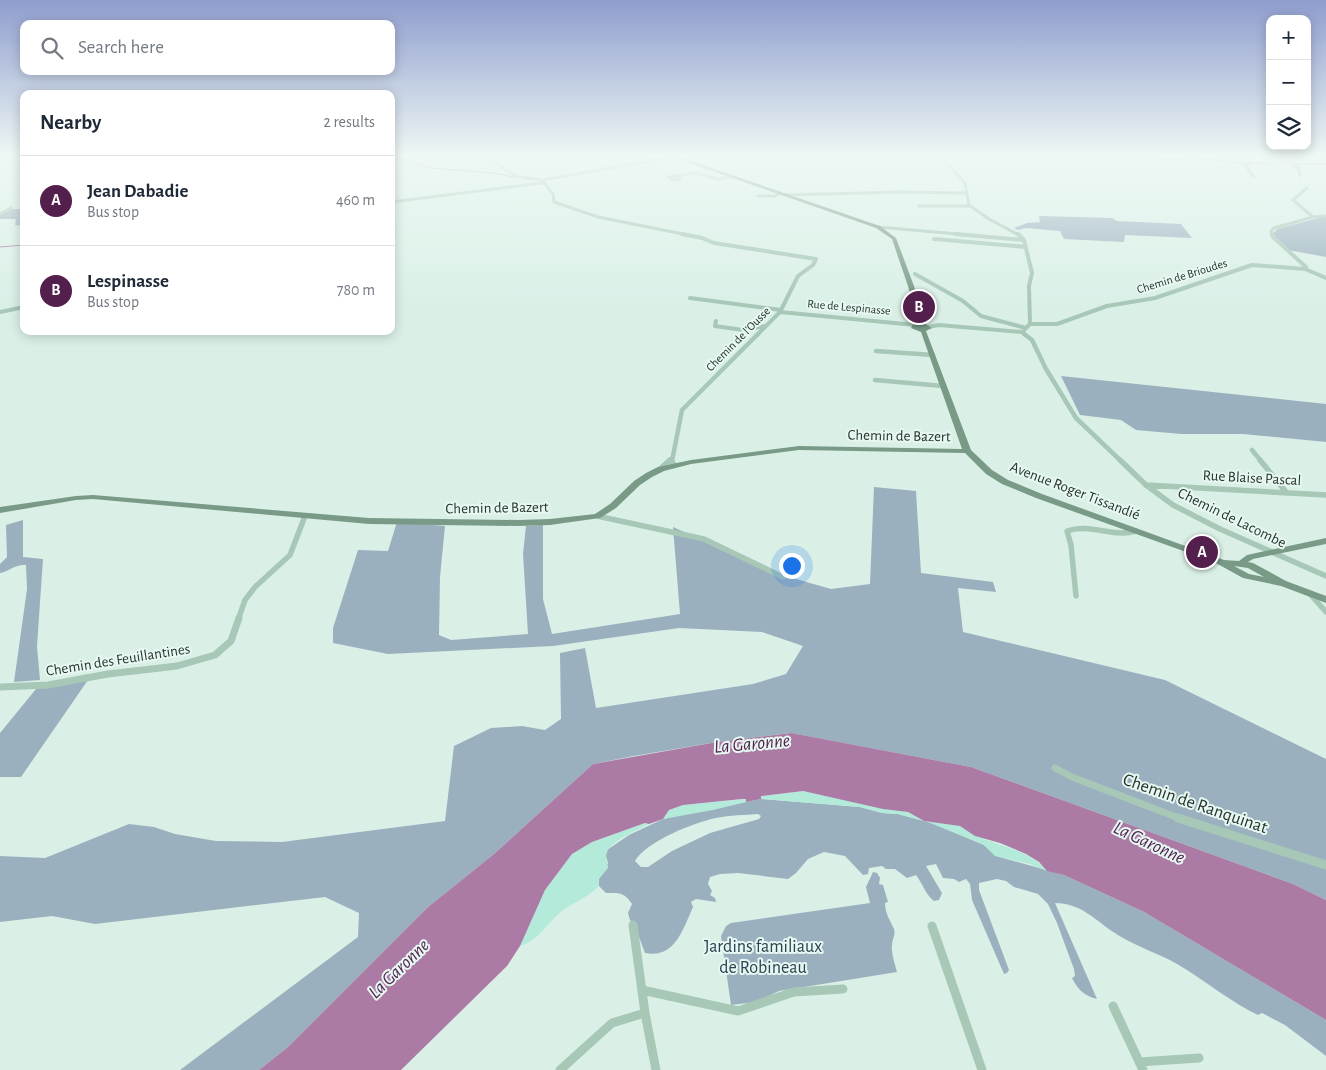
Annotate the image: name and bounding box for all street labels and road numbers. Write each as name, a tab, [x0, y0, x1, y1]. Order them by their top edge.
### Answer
street label: Chemin de Brioudes	[1135, 257, 1229, 295]
street label: Rue de Lespinasse	[807, 297, 891, 317]
street label: Chemin de l'Ousse	[704, 305, 772, 373]
street label: Chemin de Bazert	[847, 428, 951, 444]
street label: Avenue Roger Tissandié	[1008, 459, 1142, 523]
street label: Rue Blaise Pascal	[1202, 468, 1302, 488]
street label: Chemin de Lacombe	[1176, 485, 1289, 551]
street label: Chemin de Bazert	[445, 500, 549, 516]
street label: Chemin des Feuillantines	[45, 641, 191, 679]
street label: Chemin de Ranquinat	[1120, 771, 1270, 837]

